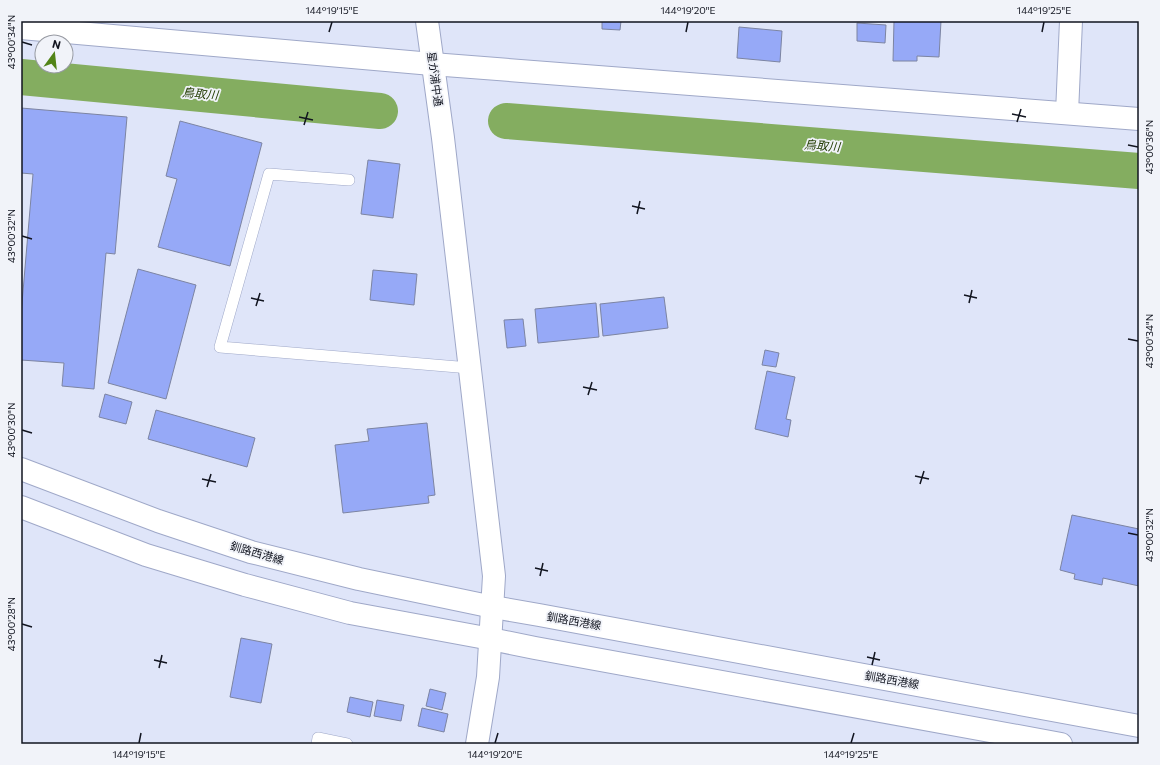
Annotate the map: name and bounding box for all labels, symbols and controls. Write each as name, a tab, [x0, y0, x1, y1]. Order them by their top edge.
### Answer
text: 144°19'15"E	[306, 4, 359, 16]
text: 144°19'20"E	[660, 4, 716, 16]
text: 144°19'25"E	[1017, 4, 1071, 16]
text: 43°00'34"N	[5, 15, 17, 69]
north arrow	[34, 34, 74, 74]
text: N	[51, 37, 62, 51]
street label: 星が浦中通	[425, 51, 446, 107]
water label: 鳥取川	[182, 84, 221, 102]
text: 43°00'36"N	[1143, 120, 1155, 174]
water label: 鳥取川	[804, 137, 843, 153]
text: 43°00'32"N	[5, 209, 17, 263]
text: 43°00'34"N	[1143, 314, 1155, 368]
text: 43°00'30"N	[5, 403, 17, 457]
text: 43°00'32"N	[1143, 508, 1155, 562]
street label: 釧路西港線	[229, 539, 285, 566]
text: 43°00'28"N	[5, 597, 17, 651]
street label: 釧路西港線	[546, 609, 602, 632]
street label: 釧路西港線	[864, 668, 920, 691]
text: 144°19'15"E	[113, 748, 166, 760]
text: 144°19'20"E	[467, 748, 523, 760]
text: 144°19'25"E	[824, 748, 878, 760]

